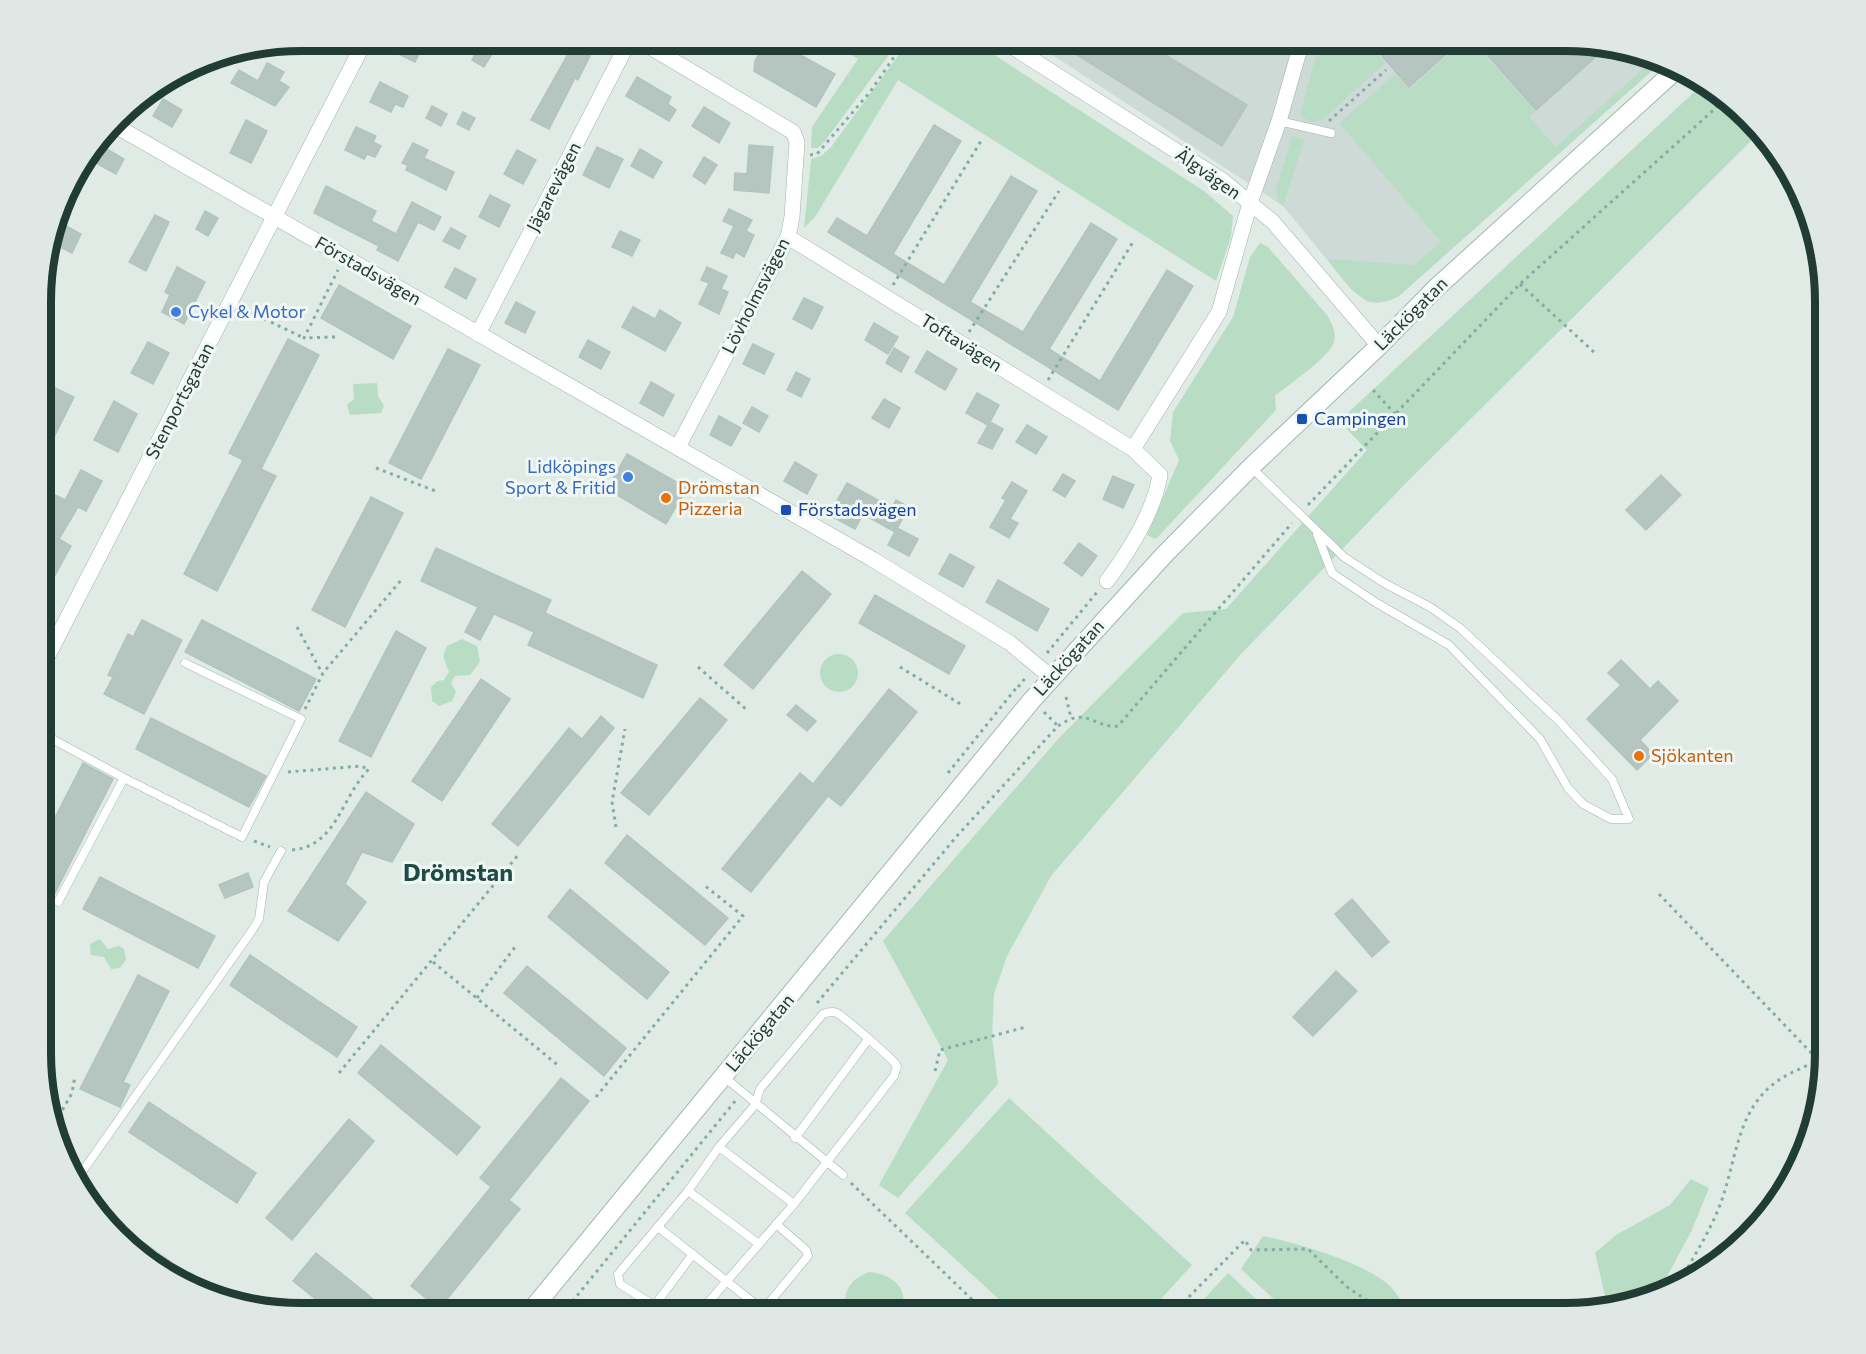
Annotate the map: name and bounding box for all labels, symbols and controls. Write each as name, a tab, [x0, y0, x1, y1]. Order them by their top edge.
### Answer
street label: Jägarevägen	[521, 138, 585, 235]
street label: Älgvägen	[1172, 143, 1245, 204]
street label: Förstadsvägen	[312, 231, 425, 309]
street label: Lövholmsvägen	[716, 234, 794, 357]
street label: Läckögatan	[1369, 272, 1452, 355]
place label: Cykel & Motor	[188, 300, 306, 322]
marker: Cykel & Motor	[169, 305, 183, 319]
street label: Toftavägen	[917, 308, 1006, 376]
street label: Stenportsgatan	[140, 339, 218, 462]
place label: Campingen	[1314, 407, 1406, 429]
marker: Campingen	[1295, 412, 1309, 426]
place label: Lidköpings Sport & Fritid	[505, 455, 616, 498]
marker: Lidköpings Sport & Fritid	[621, 470, 635, 484]
place label: Drömstan Pizzeria	[678, 476, 760, 519]
marker: Drömstan Pizzeria	[659, 491, 673, 505]
place label: Förstadsvägen	[798, 498, 917, 520]
marker: Förstadsvägen	[779, 503, 793, 517]
street label: Läckögatan	[1028, 615, 1108, 700]
place label: Sjökanten	[1651, 744, 1733, 766]
marker: Sjökanten	[1632, 749, 1646, 763]
district label: Drömstan	[403, 857, 513, 886]
street label: Läckögatan	[720, 989, 798, 1076]

